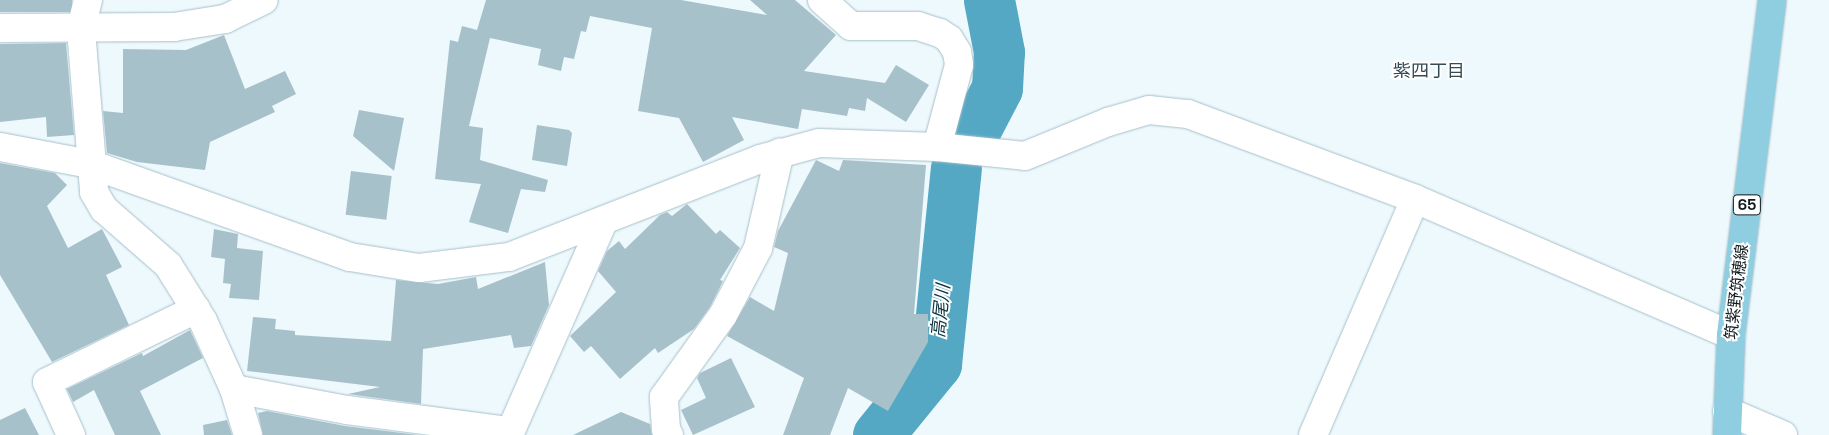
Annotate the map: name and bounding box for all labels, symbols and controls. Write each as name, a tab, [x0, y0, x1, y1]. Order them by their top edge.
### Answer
district label: 紫四丁目	[1393, 60, 1465, 82]
road number: 65	[1732, 192, 1762, 218]
street label: 筑紫野筑穂線	[1722, 243, 1752, 341]
water label: 高尾川	[927, 283, 955, 339]

